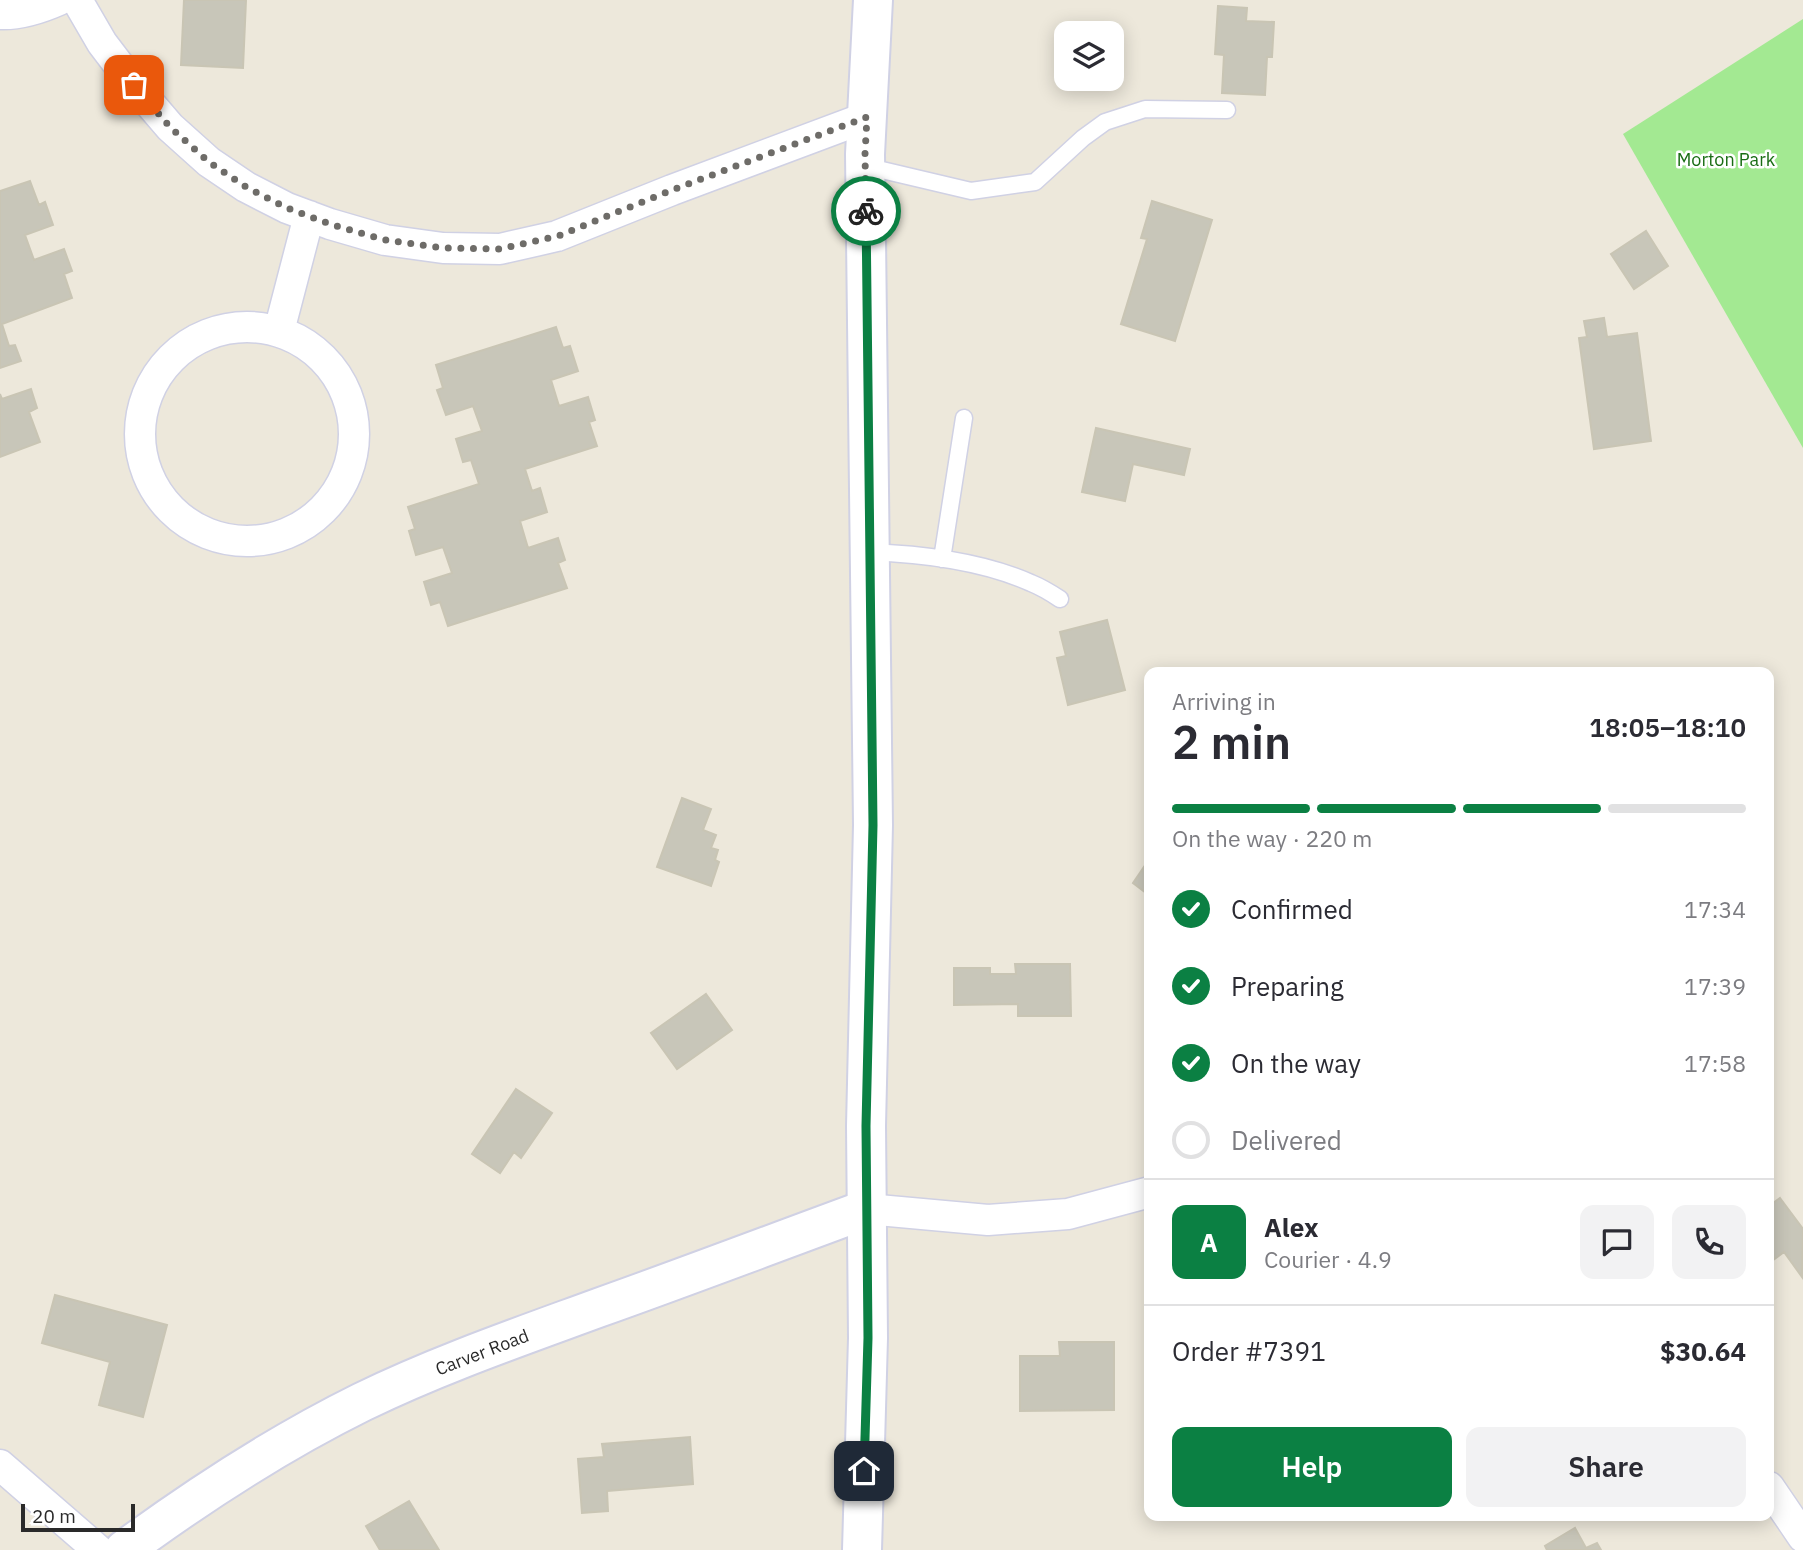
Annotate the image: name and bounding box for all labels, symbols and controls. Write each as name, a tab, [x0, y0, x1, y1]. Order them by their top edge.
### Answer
map controls	[1054, 21, 1124, 91]
button: layers	[1054, 21, 1124, 91]
pin	[104, 55, 164, 115]
icon: bag	[115, 66, 153, 104]
park label: Morton Park	[1677, 148, 1776, 171]
courier	[831, 176, 901, 246]
icon: bike	[847, 192, 885, 230]
text: Arriving in	[1172, 686, 1276, 716]
text: 18:05–18:10	[1589, 710, 1746, 744]
text: 2 min	[1172, 712, 1291, 772]
text: On the way · 220 m	[1172, 823, 1372, 853]
icon: check	[1172, 890, 1210, 928]
text: Confirmed	[1231, 892, 1353, 926]
text: 17:34	[1684, 894, 1746, 924]
icon: check	[1172, 967, 1210, 1005]
text: Preparing	[1231, 969, 1344, 1003]
text: 17:39	[1684, 971, 1746, 1001]
icon: check	[1172, 1044, 1210, 1082]
text: On the way	[1231, 1046, 1361, 1080]
text: 17:58	[1684, 1048, 1746, 1078]
text: Delivered	[1231, 1123, 1342, 1157]
button: chat	[1580, 1205, 1654, 1279]
button: phone	[1672, 1205, 1746, 1279]
text: Alex	[1264, 1210, 1318, 1244]
text: A	[1200, 1225, 1218, 1259]
text: Courier · 4.9	[1264, 1244, 1392, 1274]
street label: Carver Road	[432, 1324, 532, 1380]
text: Order #7391	[1172, 1334, 1326, 1368]
text: $30.64	[1660, 1334, 1746, 1368]
button: Help	[1172, 1427, 1452, 1507]
button: Share	[1466, 1427, 1746, 1507]
pin	[834, 1441, 894, 1501]
icon: home	[845, 1452, 883, 1490]
scale bar	[21, 1501, 135, 1533]
text: 20 m	[32, 1504, 76, 1528]

